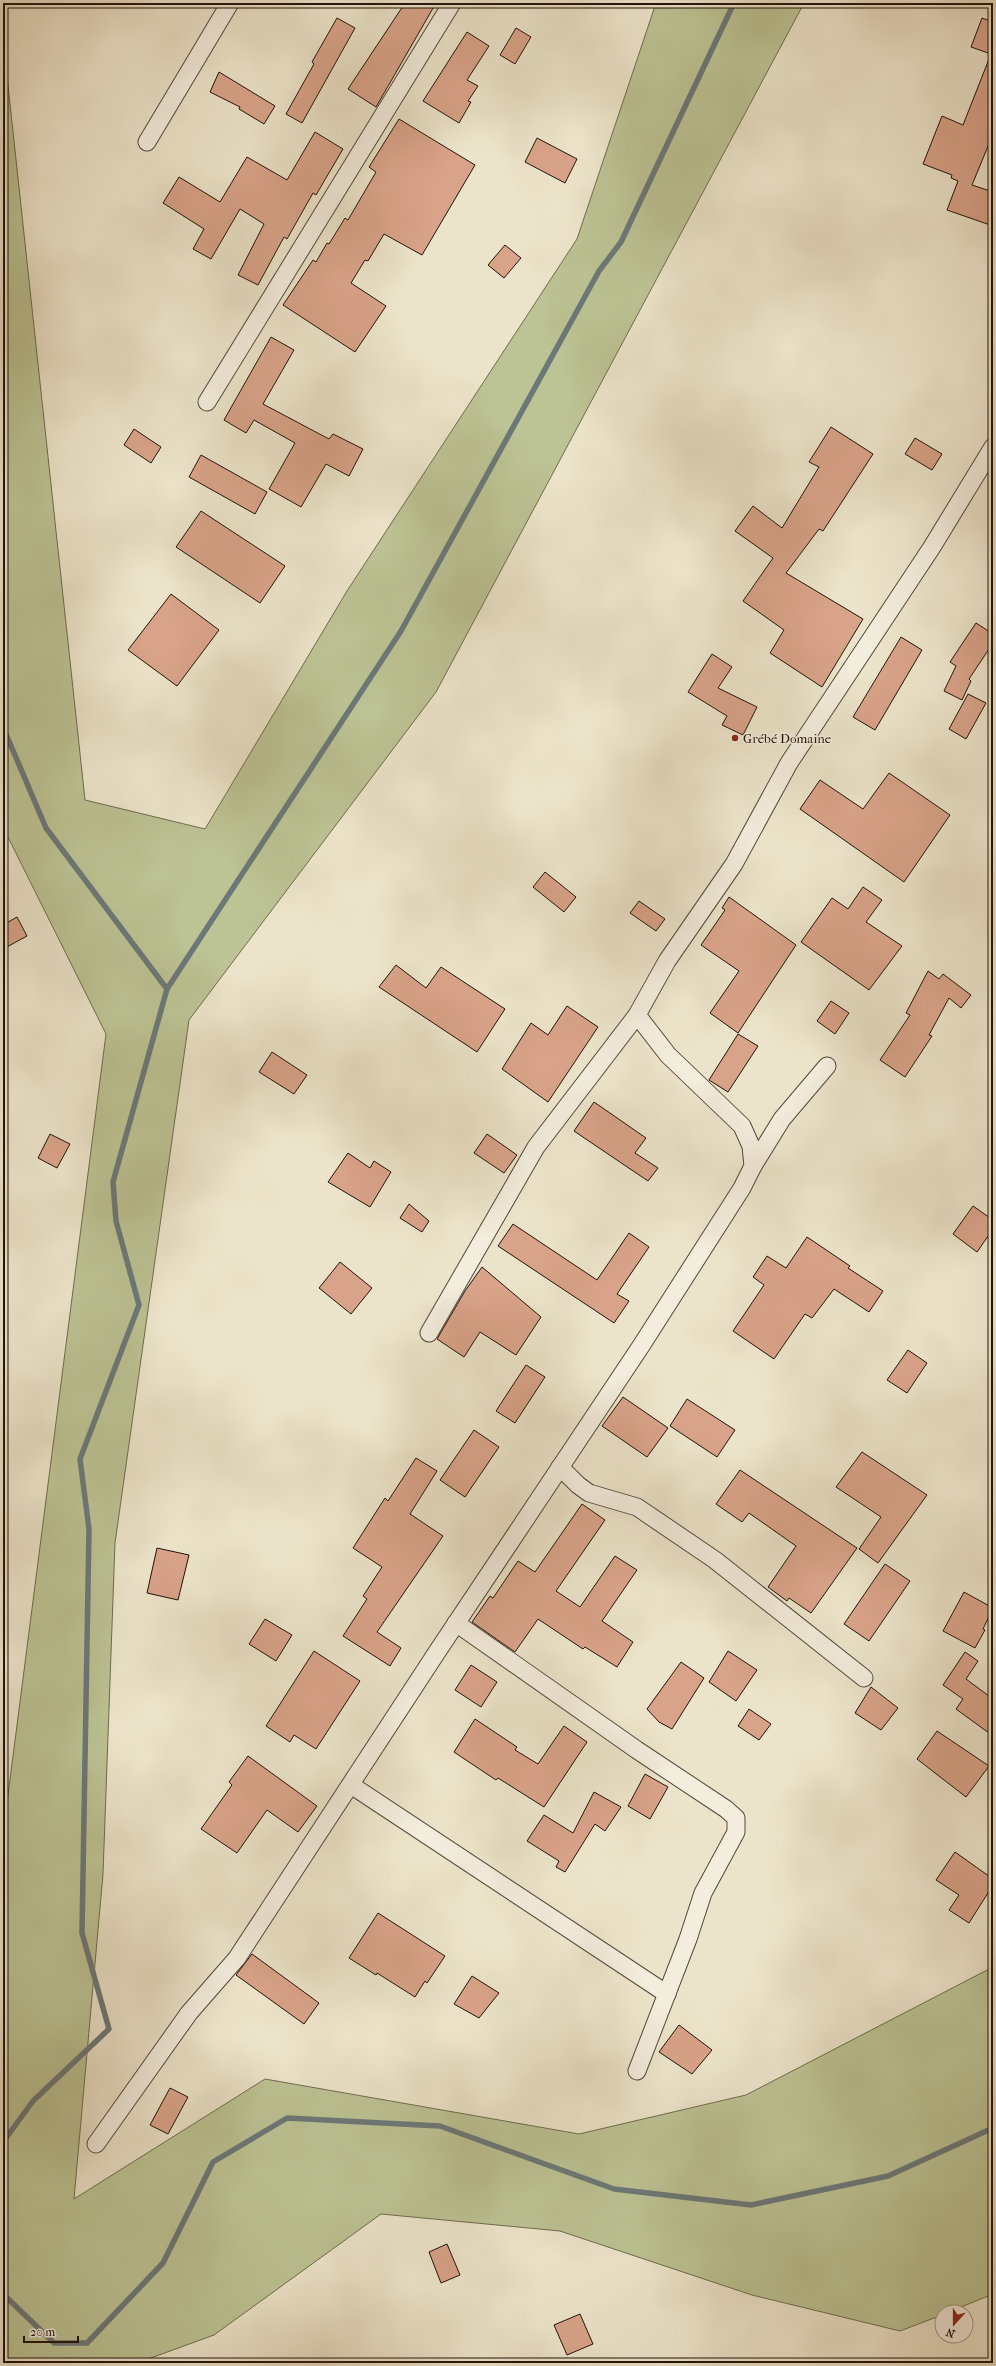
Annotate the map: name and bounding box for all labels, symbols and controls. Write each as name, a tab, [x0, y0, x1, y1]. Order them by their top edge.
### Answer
place label: Grébé Domaine	[743, 731, 832, 746]
marker: Grébé Domaine	[730, 733, 740, 743]
north arrow	[934, 2304, 974, 2344]
scale bar	[24, 2318, 78, 2344]
text: 20 m	[30, 2325, 55, 2339]
text: N	[944, 2325, 957, 2340]

